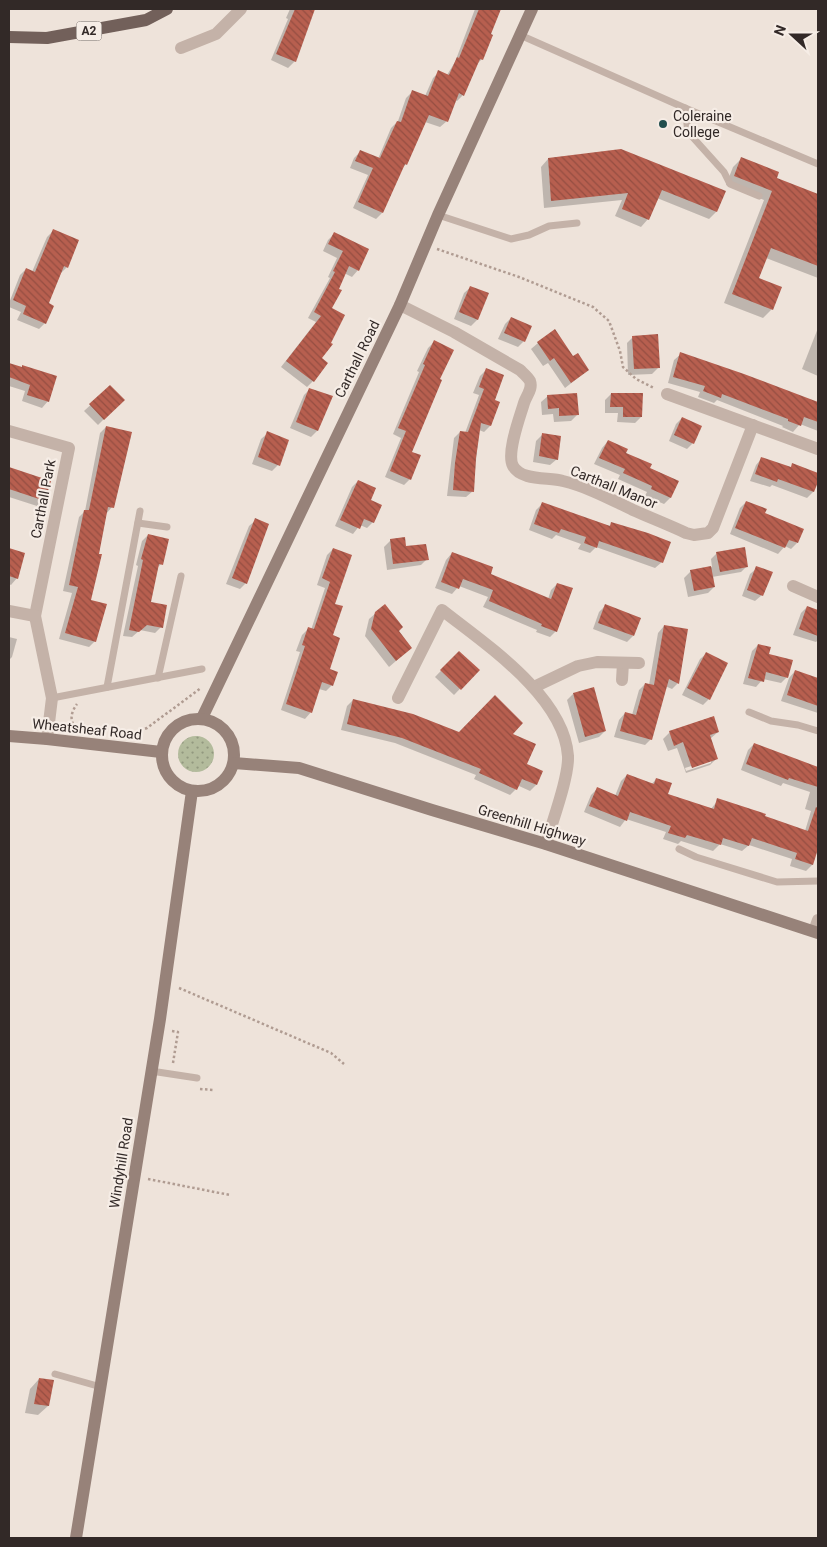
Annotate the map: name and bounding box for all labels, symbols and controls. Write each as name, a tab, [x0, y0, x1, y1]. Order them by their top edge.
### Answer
north arrow	[767, 10, 817, 60]
road number: A2	[76, 22, 102, 40]
text: N	[771, 23, 789, 38]
place label: Coleraine College	[673, 108, 732, 140]
marker: Coleraine College	[657, 118, 669, 130]
street label: Carthall Road	[331, 318, 383, 400]
street label: Carthall Park	[27, 457, 59, 540]
street label: Carthall Manor	[568, 462, 660, 512]
street label: Wheatsheaf Road	[31, 715, 143, 743]
street label: Greenhill Highway	[476, 801, 588, 849]
street label: Windyhill Road	[106, 1117, 136, 1209]

